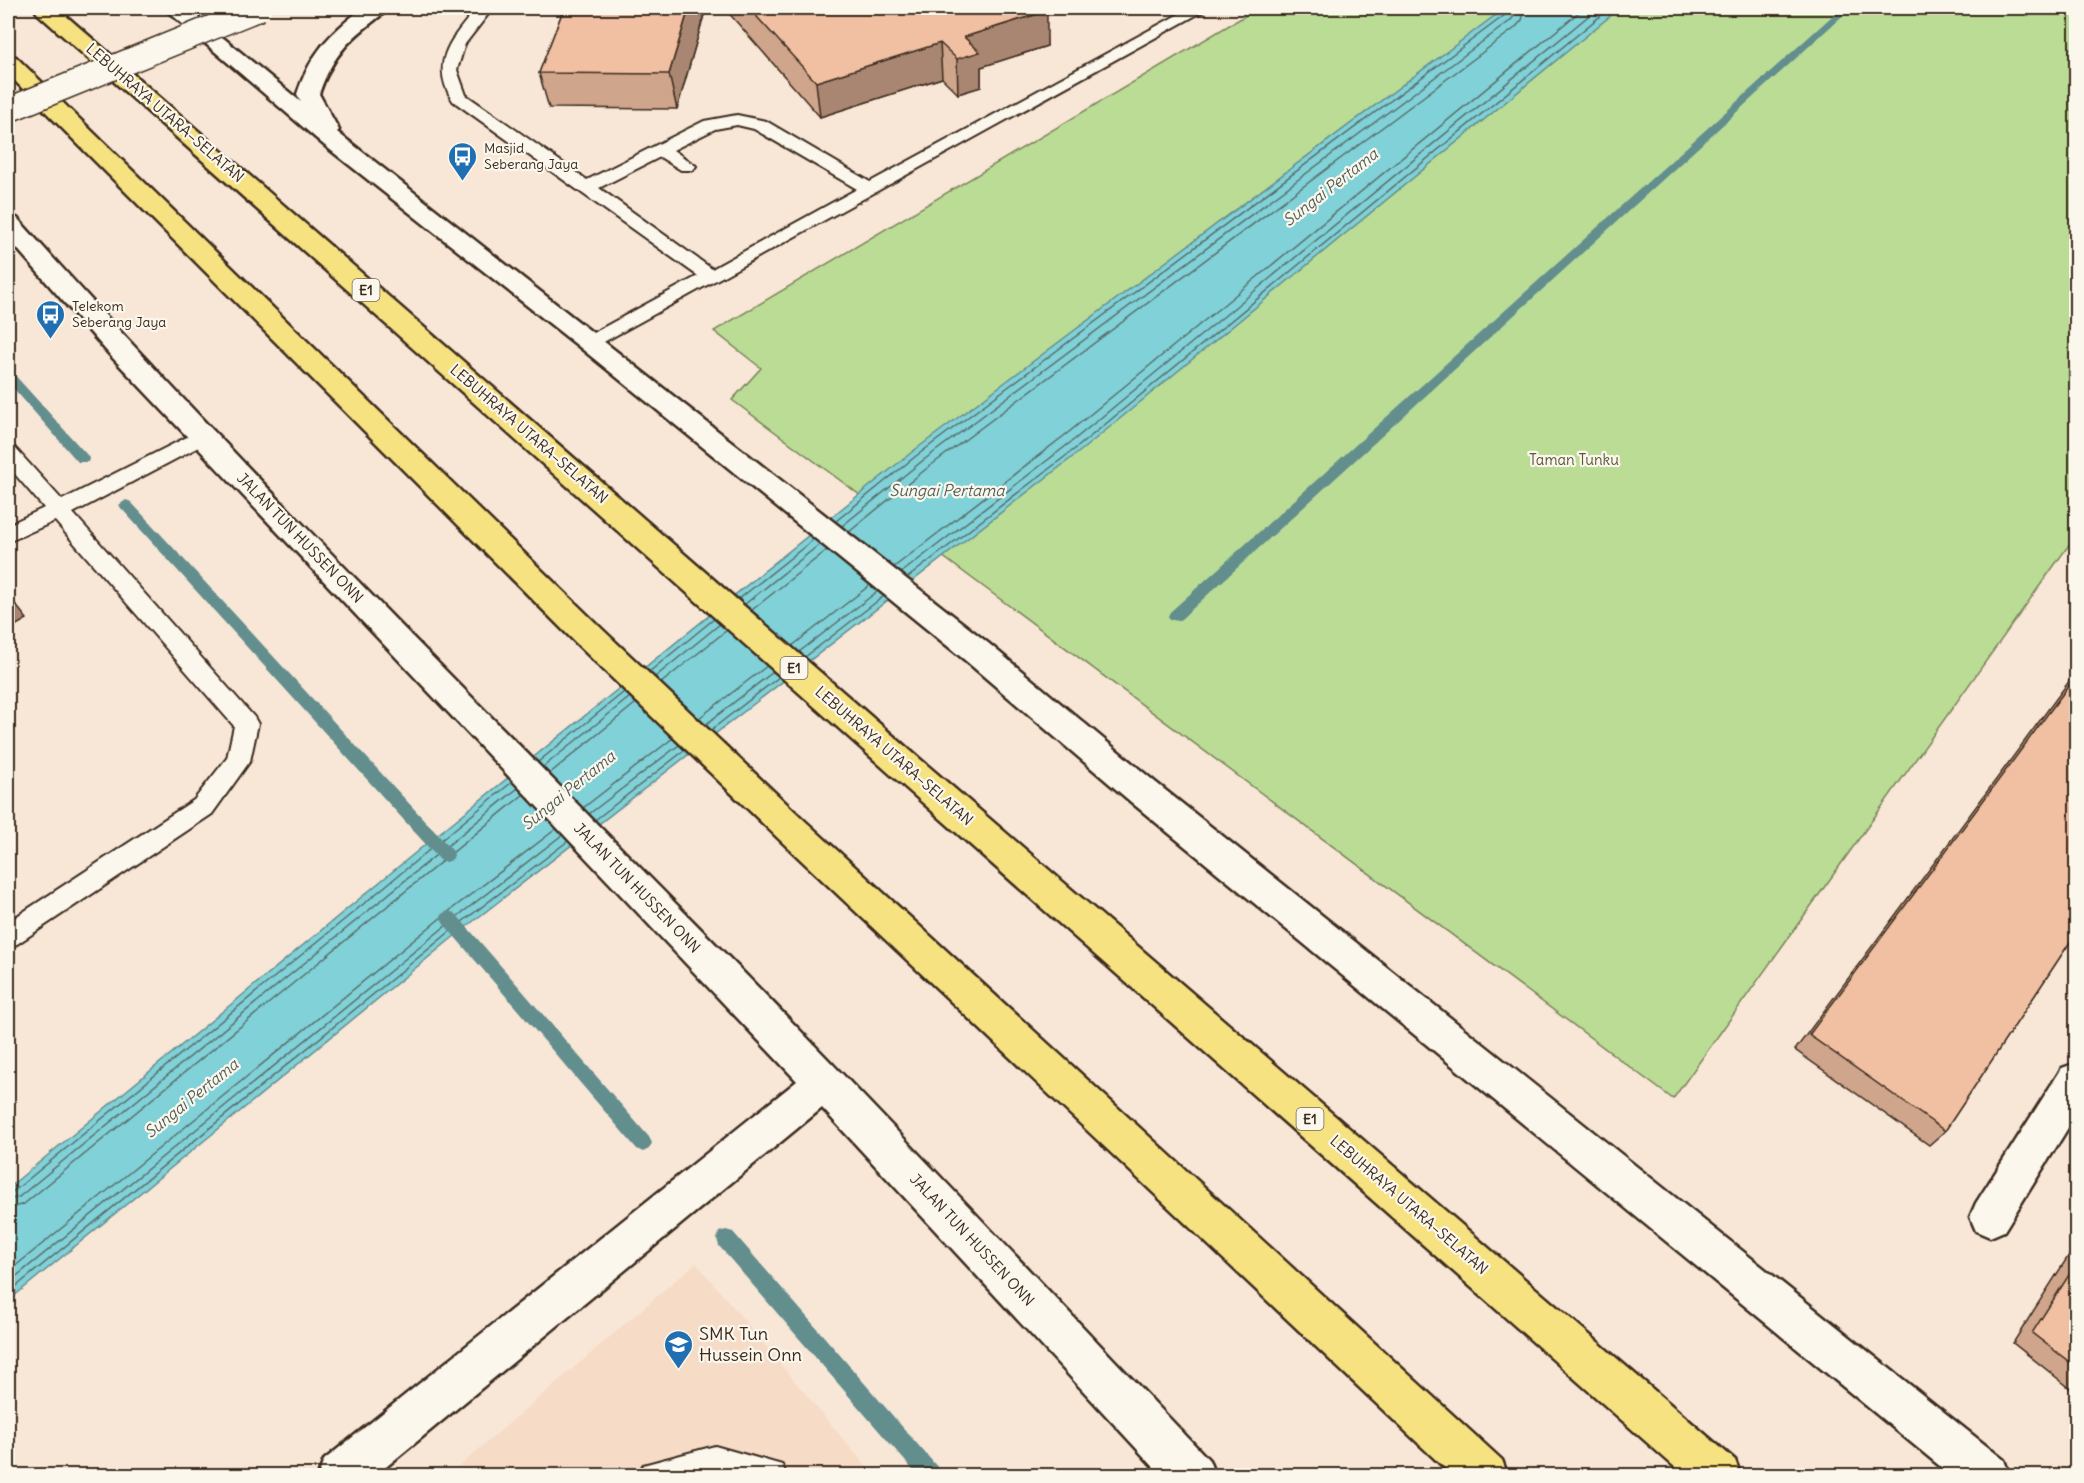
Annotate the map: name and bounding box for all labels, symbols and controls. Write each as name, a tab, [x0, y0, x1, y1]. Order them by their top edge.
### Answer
street label: LEBUHRAYA UTARA–SELATAN	[82, 39, 248, 186]
place label: Masjid Seberang Jaya	[484, 139, 578, 173]
bus stop icon: Masjid Seberang Jaya	[447, 140, 479, 182]
water label: Sungai Pertama	[1279, 143, 1382, 230]
road number: E1	[352, 279, 380, 301]
place label: Telekom Seberang Jaya	[72, 297, 166, 331]
bus stop icon: Telekom Seberang Jaya	[35, 298, 67, 340]
street label: LEBUHRAYA UTARA–SELATAN	[446, 360, 612, 507]
park label: Taman Tunku	[1529, 450, 1619, 469]
street label: JALAN TUN HUSSEN ONN	[233, 468, 368, 607]
water label: Sungai Pertama	[890, 480, 1005, 500]
road number: E1	[780, 657, 808, 679]
street label: LEBUHRAYA UTARA–SELATAN	[811, 682, 977, 829]
water label: Sungai Pertama	[517, 746, 620, 834]
street label: JALAN TUN HUSSEN ONN	[570, 818, 705, 957]
water label: Sungai Pertama	[140, 1054, 243, 1142]
road number: E1	[1296, 1108, 1324, 1130]
street label: LEBUHRAYA UTARA–SELATAN	[1326, 1131, 1492, 1278]
street label: JALAN TUN HUSSEN ONN	[906, 1170, 1039, 1310]
place label: SMK Tun Hussein Onn	[699, 1322, 802, 1366]
school or university icon: SMK Tun Hussein Onn	[662, 1328, 694, 1370]

